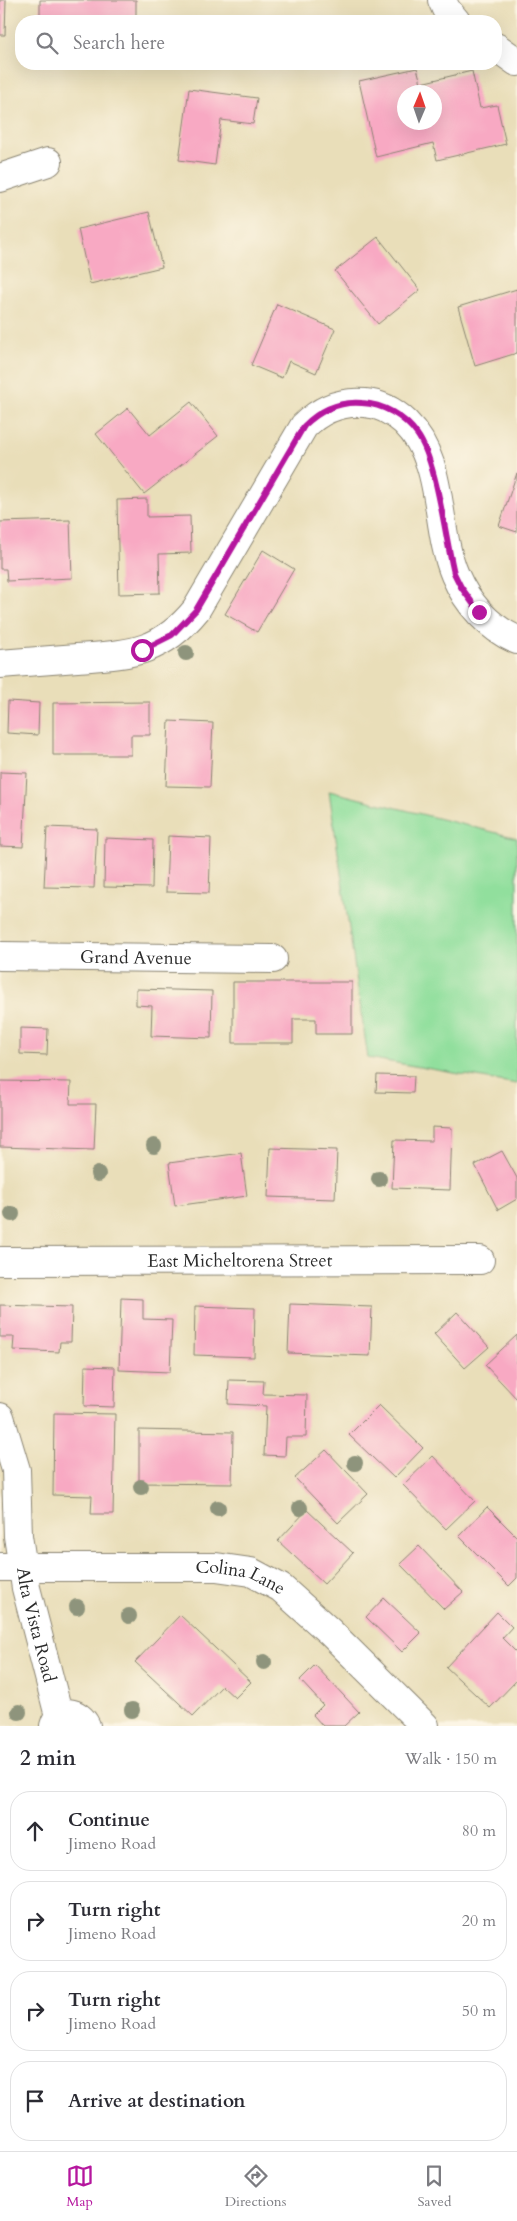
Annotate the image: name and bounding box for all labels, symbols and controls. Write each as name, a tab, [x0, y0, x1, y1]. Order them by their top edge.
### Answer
search box	[15, 15, 502, 70]
icon: search	[33, 29, 61, 57]
text: Search here	[73, 30, 165, 56]
north arrow	[397, 85, 442, 130]
route end	[468, 601, 491, 624]
route start	[131, 639, 154, 662]
street label: Grand Avenue	[80, 945, 192, 971]
street label: East Micheltorena Street	[148, 1248, 333, 1274]
street label: Colina Lane	[195, 1555, 289, 1601]
street label: Alta Vista Road	[10, 1565, 62, 1686]
text: 2 min	[20, 1744, 76, 1773]
text: Walk · 150 m	[405, 1748, 497, 1770]
text: Continue	[68, 1807, 150, 1833]
icon: ahead	[21, 1817, 49, 1845]
text: 80 m	[462, 1820, 496, 1842]
text: Jimeno Road	[68, 1833, 156, 1855]
text: Turn right	[68, 1897, 160, 1923]
icon: right	[21, 1907, 49, 1935]
text: 20 m	[462, 1910, 496, 1932]
text: Jimeno Road	[68, 1923, 156, 1945]
text: Turn right	[68, 1987, 160, 2013]
icon: right	[21, 1997, 49, 2025]
text: 50 m	[462, 2000, 496, 2022]
text: Jimeno Road	[68, 2013, 156, 2035]
icon: arrive	[21, 2087, 49, 2115]
text: Arrive at destination	[68, 2088, 245, 2114]
tab: Map	[66, 2162, 94, 2211]
tab: Directions	[225, 2162, 286, 2211]
tab: Saved	[417, 2162, 451, 2211]

